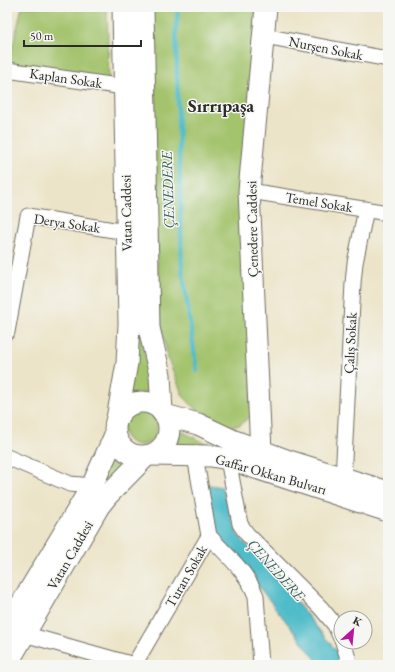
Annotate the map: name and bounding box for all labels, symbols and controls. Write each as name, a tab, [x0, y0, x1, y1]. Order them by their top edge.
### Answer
scale bar	[24, 22, 141, 48]
text: 50 m	[30, 28, 54, 44]
street label: Nurşen Sokak	[287, 32, 365, 64]
street label: Kaplan Sokak	[28, 64, 104, 92]
district label: Sırrıpaşa	[188, 94, 254, 117]
water label: ÇENEDERE	[157, 150, 178, 229]
street label: Vatan Caddesi	[116, 174, 136, 252]
street label: Çenedere Caddesi	[242, 180, 262, 278]
street label: Temel Sokak	[284, 188, 354, 216]
street label: Derya Sokak	[33, 209, 102, 237]
street label: Çalış Sokak	[339, 311, 361, 374]
street label: Gaffar Okkan Bulvarı	[213, 450, 329, 499]
street label: Vatan Caddesi	[43, 517, 97, 593]
water label: ÇENEDERE	[243, 535, 310, 606]
street label: Turan Sokak	[161, 541, 211, 610]
north arrow	[333, 610, 373, 650]
text: K	[351, 613, 365, 630]

